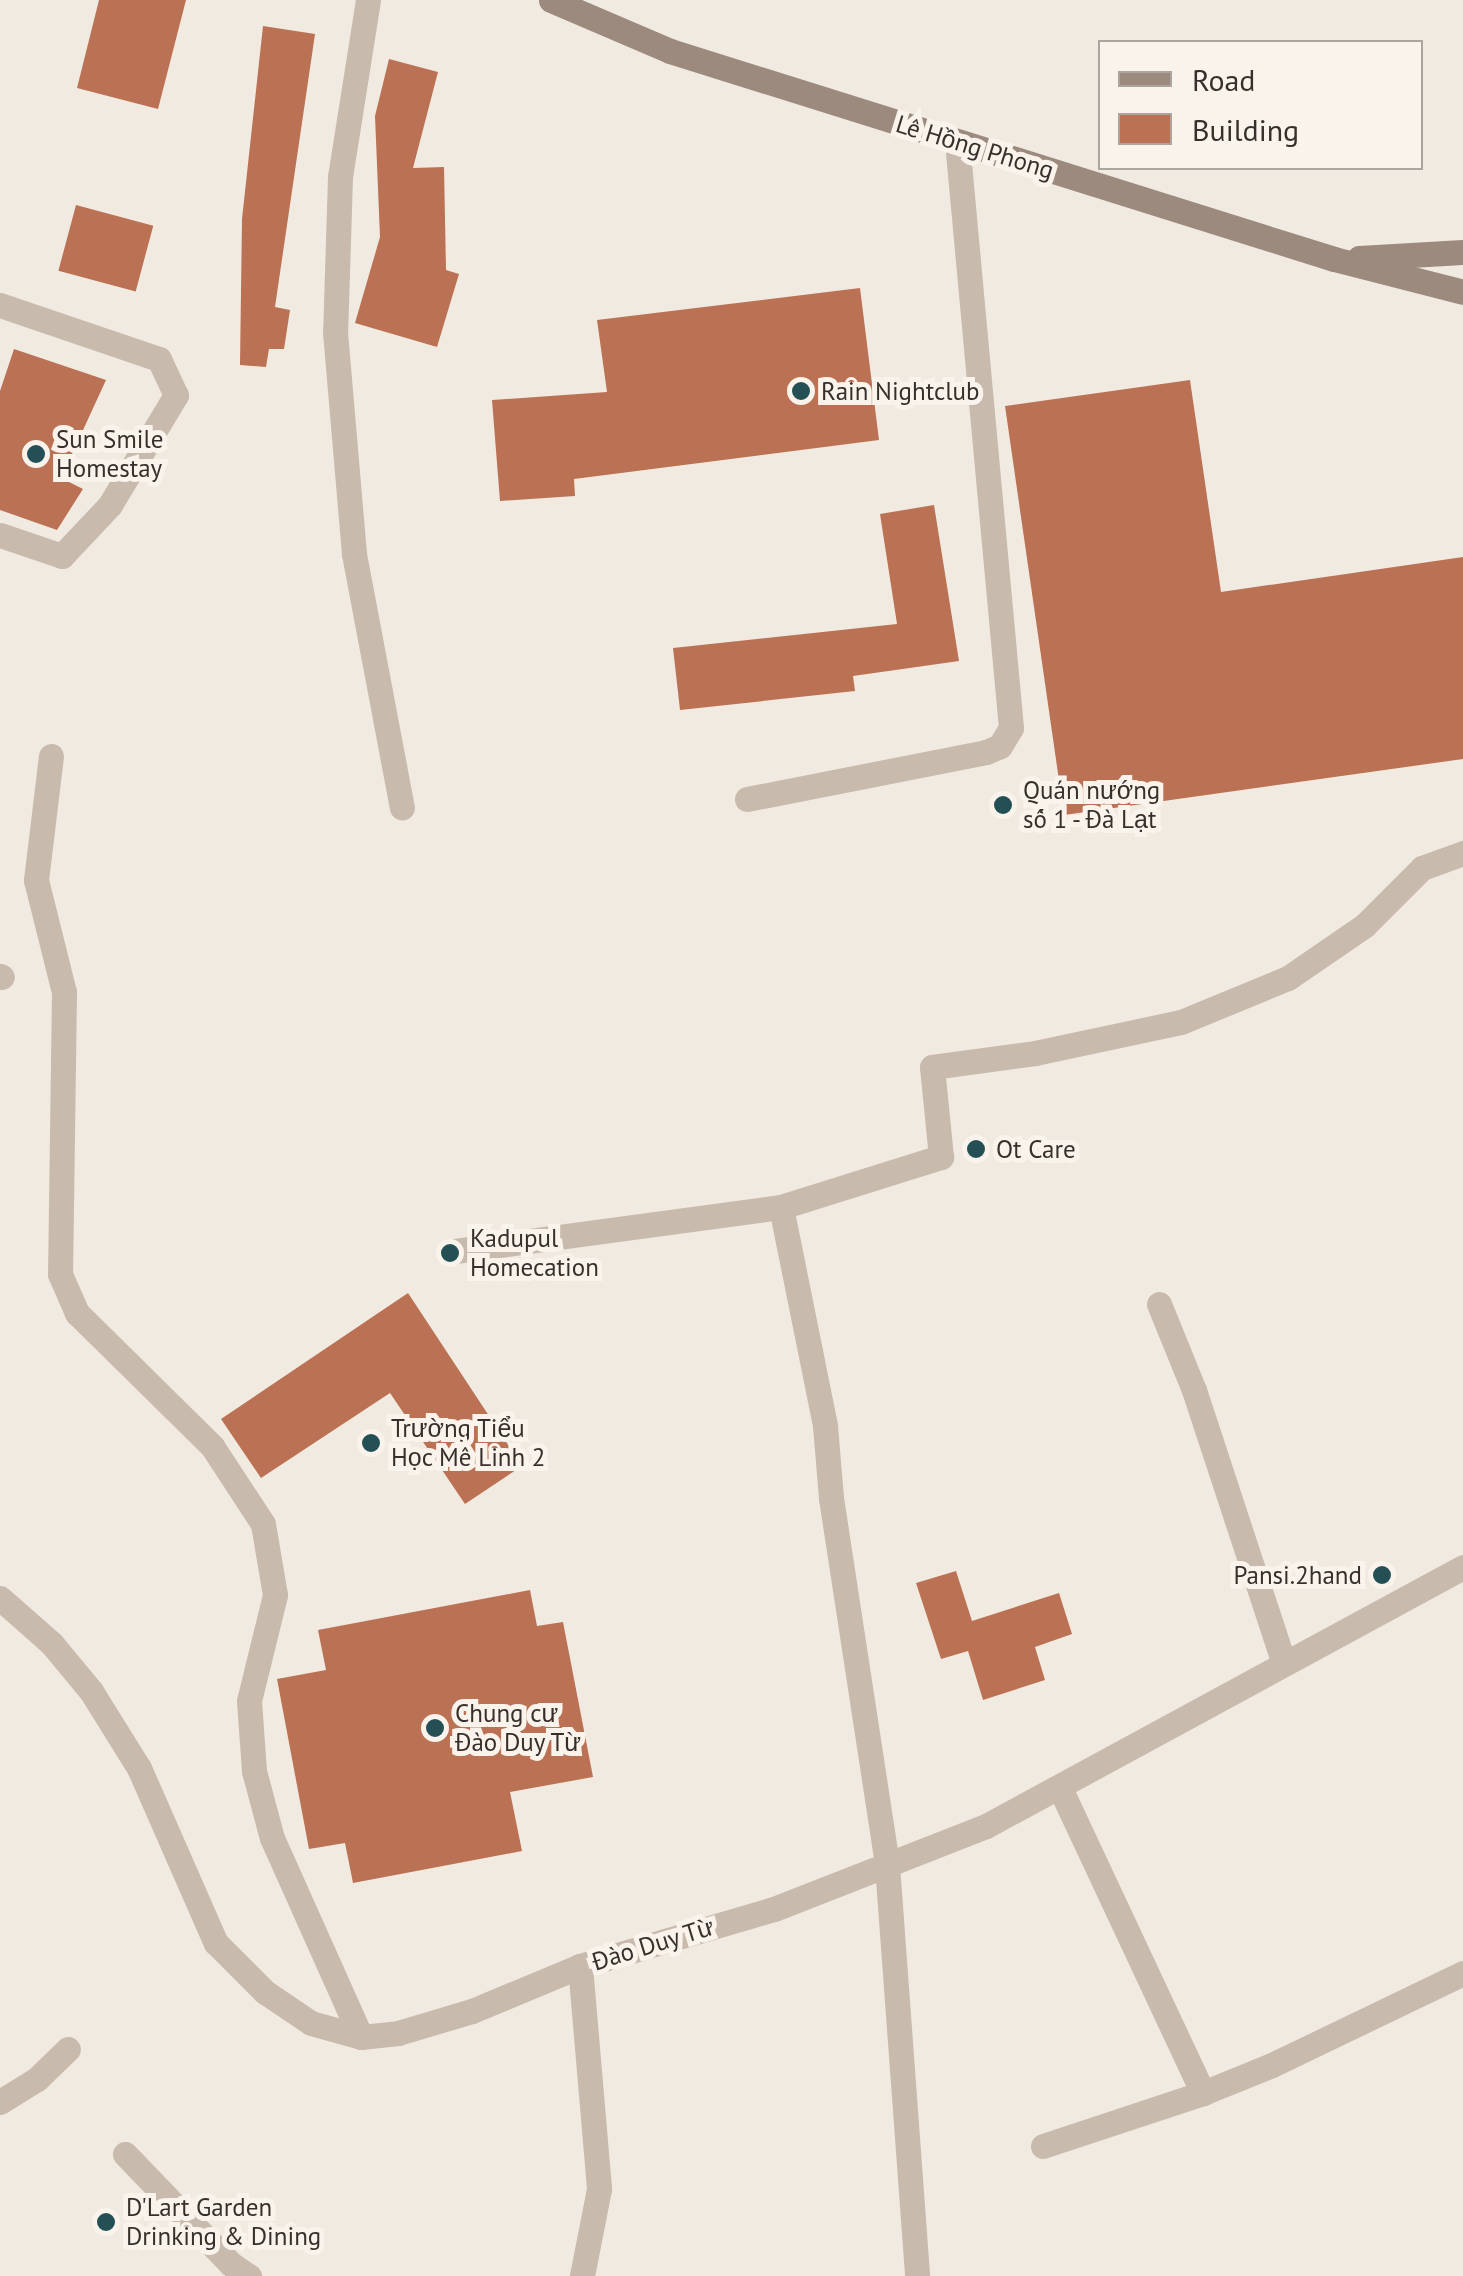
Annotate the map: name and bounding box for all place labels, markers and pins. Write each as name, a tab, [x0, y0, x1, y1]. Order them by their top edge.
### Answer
place label: Rain Nightclub	[821, 376, 979, 406]
marker: Rain Nightclub	[790, 380, 812, 402]
place label: Sun Smile Homestay	[56, 425, 163, 484]
marker: Sun Smile Homestay	[25, 443, 47, 465]
place label: Quán nướng số 1 - Đà Lạt	[1023, 776, 1159, 835]
marker: Quán nướng số 1 - Đà Lạt	[992, 794, 1014, 816]
place label: Ot Care	[996, 1134, 1076, 1164]
marker: Ot Care	[965, 1138, 987, 1160]
place label: Kadupul Homecation	[470, 1224, 599, 1283]
marker: Kadupul Homecation	[439, 1242, 461, 1264]
place label: Trường Tiểu Học Mê Linh 2	[391, 1414, 546, 1473]
marker: Trường Tiểu Học Mê Linh 2	[360, 1432, 382, 1454]
place label: Pansi.2hand	[1233, 1560, 1362, 1590]
marker: Pansi.2hand	[1371, 1564, 1393, 1586]
place label: Chung cư Đào Duy Từ	[455, 1699, 581, 1758]
marker: Chung cư Đào Duy Từ	[424, 1717, 446, 1739]
place label: D'Lart Garden Drinking & Dining	[126, 2193, 321, 2252]
marker: D'Lart Garden Drinking & Dining	[95, 2211, 117, 2233]

